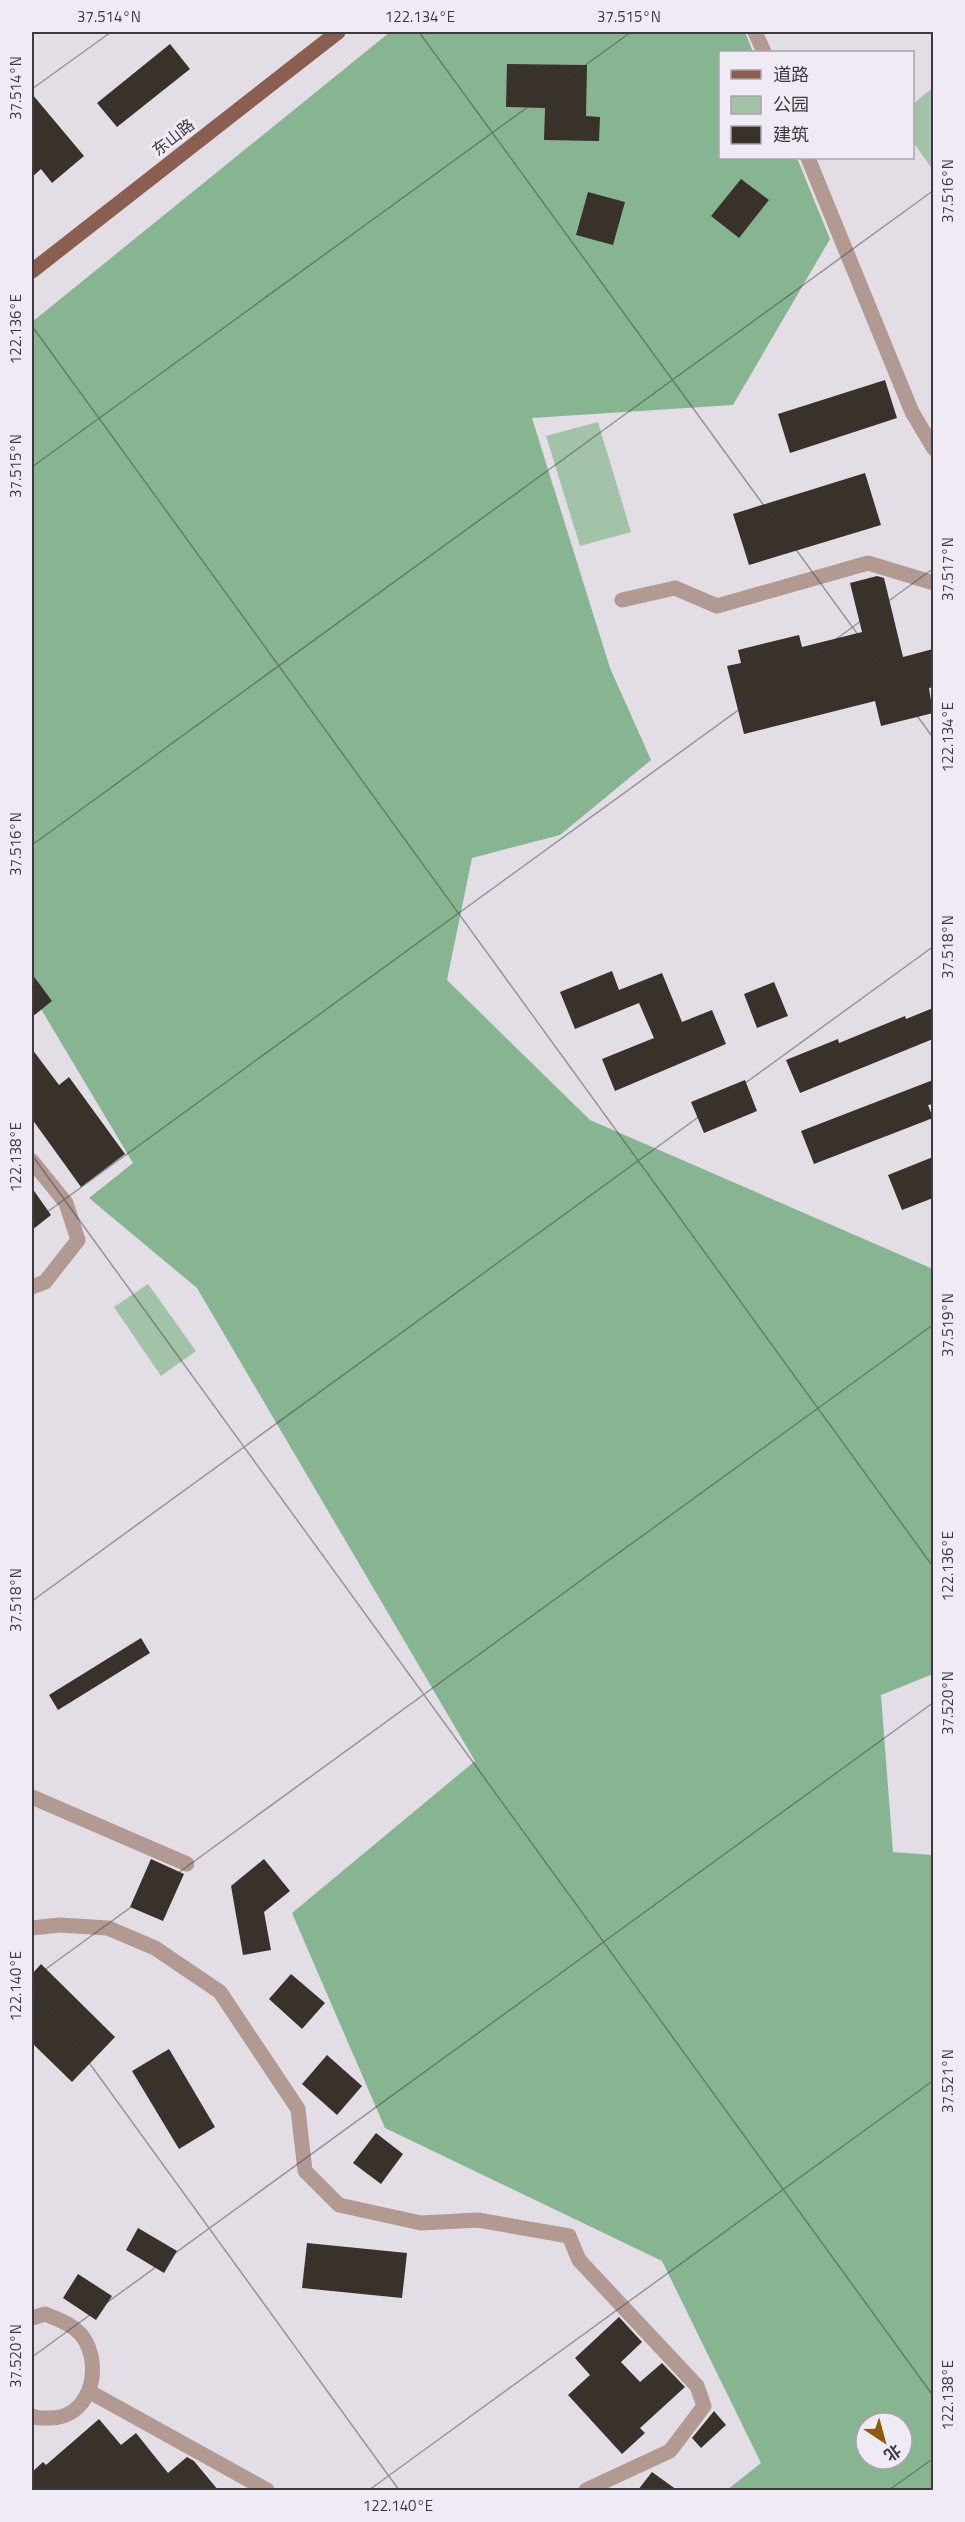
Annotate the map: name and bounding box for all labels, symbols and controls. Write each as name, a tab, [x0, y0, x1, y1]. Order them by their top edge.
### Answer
text: 37.514°N	[77, 5, 141, 28]
text: 122.134°E	[385, 5, 455, 28]
text: 37.515°N	[597, 5, 661, 28]
legend	[719, 51, 914, 159]
text: 37.514°N	[4, 56, 27, 120]
text: 道路	[773, 61, 809, 88]
text: 公园	[773, 91, 809, 118]
street label: 东山路	[147, 113, 199, 161]
text: 建筑	[773, 121, 809, 148]
text: 37.516°N	[936, 159, 959, 223]
text: 122.136°E	[4, 294, 27, 364]
text: 37.515°N	[4, 434, 27, 498]
text: 37.517°N	[936, 537, 959, 601]
text: 122.134°E	[936, 702, 959, 772]
text: 37.516°N	[4, 812, 27, 876]
text: 37.518°N	[936, 915, 959, 979]
text: 122.138°E	[4, 1122, 27, 1192]
text: 37.519°N	[936, 1293, 959, 1357]
text: 122.136°E	[936, 1531, 959, 1601]
text: 37.518°N	[4, 1568, 27, 1632]
text: 37.520°N	[936, 1671, 959, 1735]
text: 122.140°E	[4, 1951, 27, 2021]
text: 37.521°N	[936, 2049, 959, 2113]
text: 37.520°N	[4, 2324, 27, 2388]
text: 122.138°E	[936, 2360, 959, 2430]
north arrow	[854, 2411, 914, 2471]
text: 北	[879, 2439, 906, 2468]
text: 122.140°E	[363, 2494, 433, 2517]

